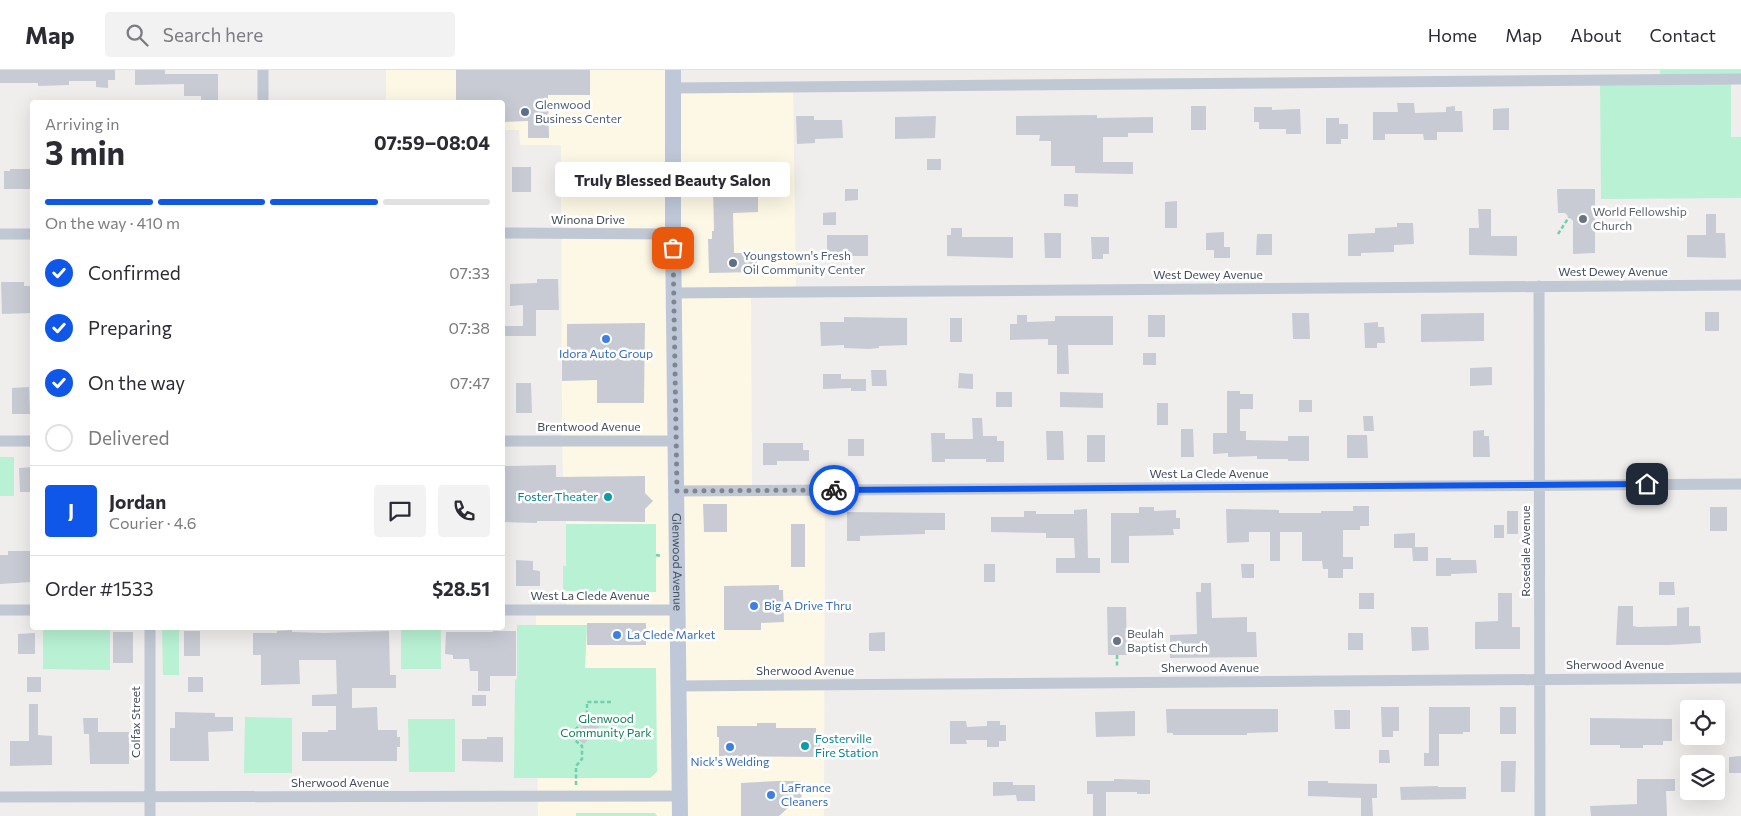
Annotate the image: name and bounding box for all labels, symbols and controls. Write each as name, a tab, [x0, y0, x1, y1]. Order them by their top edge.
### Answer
search box	[105, 12, 455, 57]
text: Map	[25, 20, 75, 49]
icon: search	[123, 21, 151, 49]
text: Search here	[163, 23, 263, 46]
text: Home	[1428, 24, 1477, 46]
text: Map	[1505, 24, 1542, 46]
text: About	[1570, 24, 1622, 46]
text: Contact	[1650, 24, 1716, 46]
place label: Glenwood Business Center	[535, 97, 622, 125]
marker: Glenwood Business Center	[519, 106, 531, 118]
text: Arriving in	[45, 114, 119, 133]
text: 07:59–08:04	[374, 131, 490, 154]
text: 3 min	[45, 132, 125, 172]
callout: Truly Blessed Beauty Salon	[556, 163, 790, 198]
text: Truly Blessed Beauty Salon	[574, 170, 771, 189]
place label: World Fellowship Church	[1593, 204, 1687, 232]
street label: Winona Drive	[551, 212, 625, 226]
text: On the way · 410 m	[45, 213, 180, 232]
marker: World Fellowship Church	[1577, 213, 1589, 225]
pin	[652, 227, 694, 269]
icon: bag	[659, 234, 687, 262]
place label: Youngstown's Fresh Oil Community Center	[743, 248, 865, 276]
marker: Youngstown's Fresh Oil Community Center	[727, 257, 739, 269]
icon: check	[45, 259, 73, 287]
text: Confirmed	[88, 261, 181, 284]
text: 07:33	[449, 263, 490, 282]
street label: West Dewey Avenue	[1558, 264, 1668, 278]
street label: West Dewey Avenue	[1153, 267, 1263, 281]
icon: check	[45, 314, 73, 342]
text: Preparing	[88, 316, 172, 339]
text: 07:38	[449, 318, 490, 337]
marker: Idora Auto Group	[600, 333, 612, 345]
place label: Idora Auto Group	[559, 346, 653, 360]
icon: check	[45, 369, 73, 397]
text: On the way	[88, 371, 185, 394]
text: 07:47	[450, 373, 490, 392]
street label: Brentwood Avenue	[537, 419, 641, 433]
text: Delivered	[88, 426, 169, 449]
pin	[1626, 463, 1668, 505]
courier	[809, 465, 859, 515]
street label: West La Clede Avenue	[1150, 466, 1268, 480]
icon: home	[1633, 470, 1661, 498]
icon: bike	[820, 476, 848, 504]
button: chat	[374, 485, 426, 537]
button: phone	[438, 485, 490, 537]
place label: Foster Theater	[518, 489, 598, 503]
text: Jordan	[109, 490, 166, 513]
marker: Foster Theater	[602, 491, 614, 503]
text: J	[68, 499, 74, 522]
street label: Rosedale Avenue	[1518, 505, 1532, 597]
text: Courier · 4.6	[109, 513, 196, 532]
street label: Glenwood Avenue	[670, 513, 686, 611]
text: Order #1533	[45, 577, 154, 600]
text: $28.51	[432, 577, 490, 600]
street label: West La Clede Avenue	[531, 588, 649, 602]
place label: Big A Drive Thru	[764, 598, 852, 612]
marker: Big A Drive Thru	[748, 600, 760, 612]
place label: Beulah Baptist Church	[1127, 626, 1208, 654]
place label: La Clede Market	[627, 627, 716, 641]
marker: La Clede Market	[611, 629, 623, 641]
marker: Beulah Baptist Church	[1111, 635, 1123, 647]
street label: Sherwood Avenue	[1566, 657, 1664, 671]
street label: Sherwood Avenue	[1161, 660, 1259, 674]
street label: Sherwood Avenue	[756, 663, 854, 677]
street label: Colfax Street	[128, 686, 142, 758]
map controls	[1680, 700, 1725, 800]
button: locate	[1680, 700, 1725, 745]
park label: Glenwood Community Park	[560, 711, 652, 739]
place label: Fosterville Fire Station	[815, 731, 878, 759]
marker: Fosterville Fire Station	[799, 740, 811, 752]
marker: Nick's Welding	[724, 741, 736, 753]
place label: Nick's Welding	[691, 754, 770, 768]
button: layers	[1680, 755, 1725, 800]
street label: Sherwood Avenue	[291, 775, 389, 789]
place label: LaFrance Cleaners	[781, 780, 831, 808]
marker: LaFrance Cleaners	[765, 789, 777, 801]

